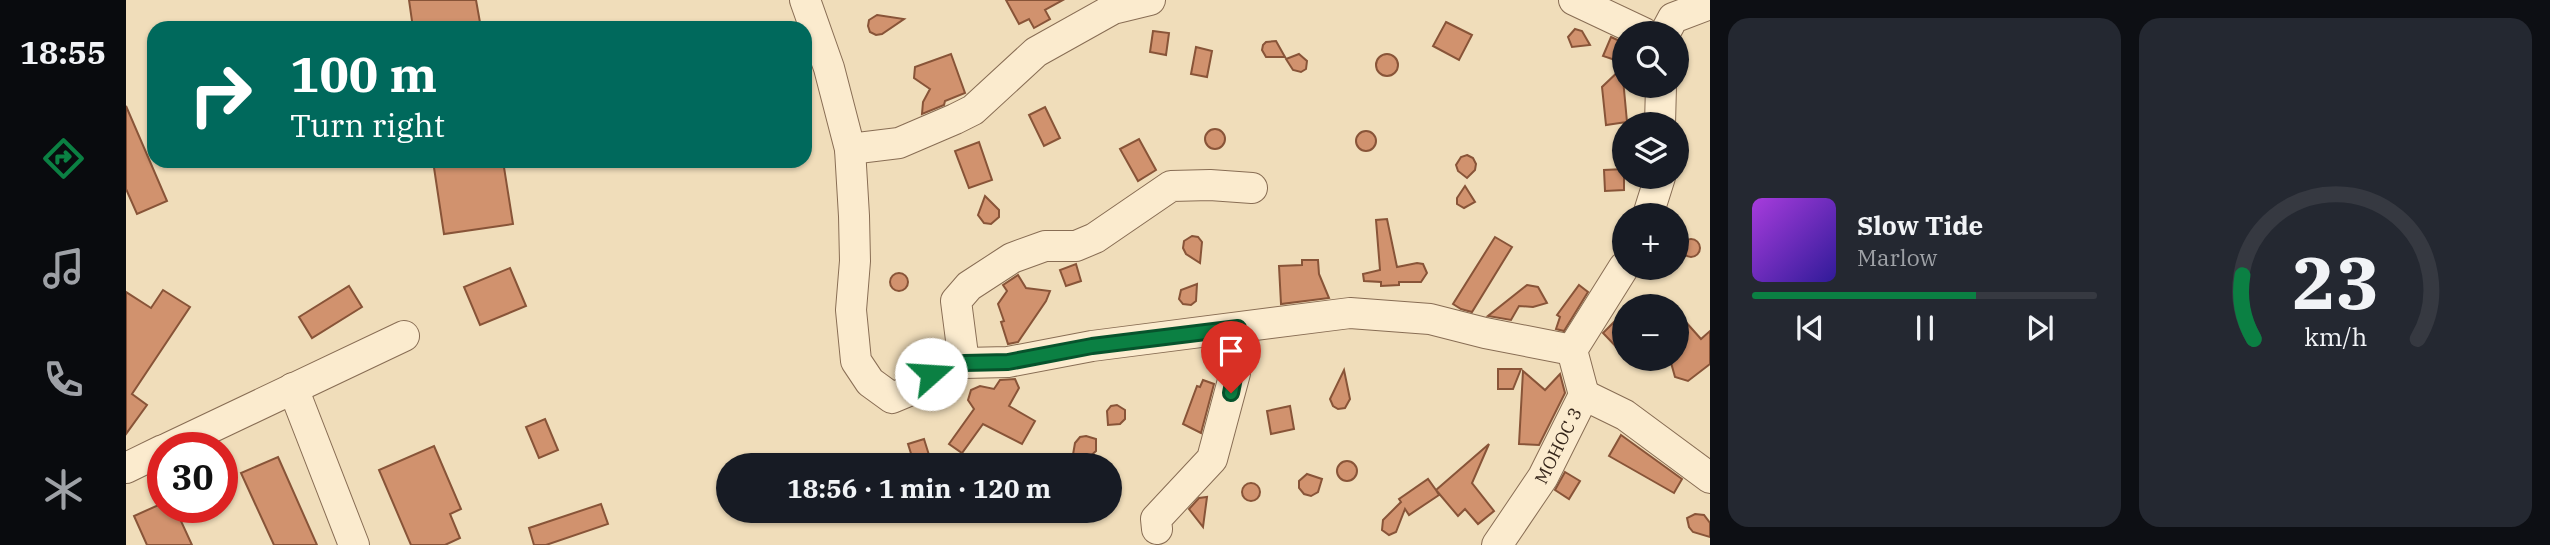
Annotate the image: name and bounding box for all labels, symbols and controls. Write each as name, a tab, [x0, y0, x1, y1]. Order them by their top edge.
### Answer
map controls	[1612, 21, 1689, 371]
button: search	[1612, 21, 1689, 98]
text: 18:55	[20, 31, 106, 73]
text: 100 m	[290, 42, 437, 105]
icon: right	[175, 49, 266, 140]
text: Turn right	[290, 104, 445, 146]
button: layers	[1612, 112, 1689, 189]
icon: directions	[39, 134, 88, 183]
button: +	[1612, 203, 1689, 280]
text: Slow Tide	[1857, 208, 1983, 242]
text: 23	[2292, 234, 2379, 329]
text: Marlow	[1857, 242, 1937, 272]
icon: music	[39, 244, 88, 293]
button: −	[1612, 294, 1689, 371]
icon: previous	[1791, 309, 1829, 347]
icon: pause	[1906, 309, 1944, 347]
icon: next	[2021, 309, 2059, 347]
text: km/h	[2304, 319, 2367, 352]
pin	[1201, 321, 1261, 393]
icon: arrive	[1212, 332, 1250, 370]
position arrow	[894, 337, 968, 411]
icon: phone	[39, 355, 88, 404]
street label: МОНОС 3	[1529, 403, 1587, 488]
speed limit sign: 30	[147, 432, 238, 523]
icon: climate	[39, 465, 88, 514]
text: 18:56 · 1 min · 120 m	[787, 471, 1051, 505]

